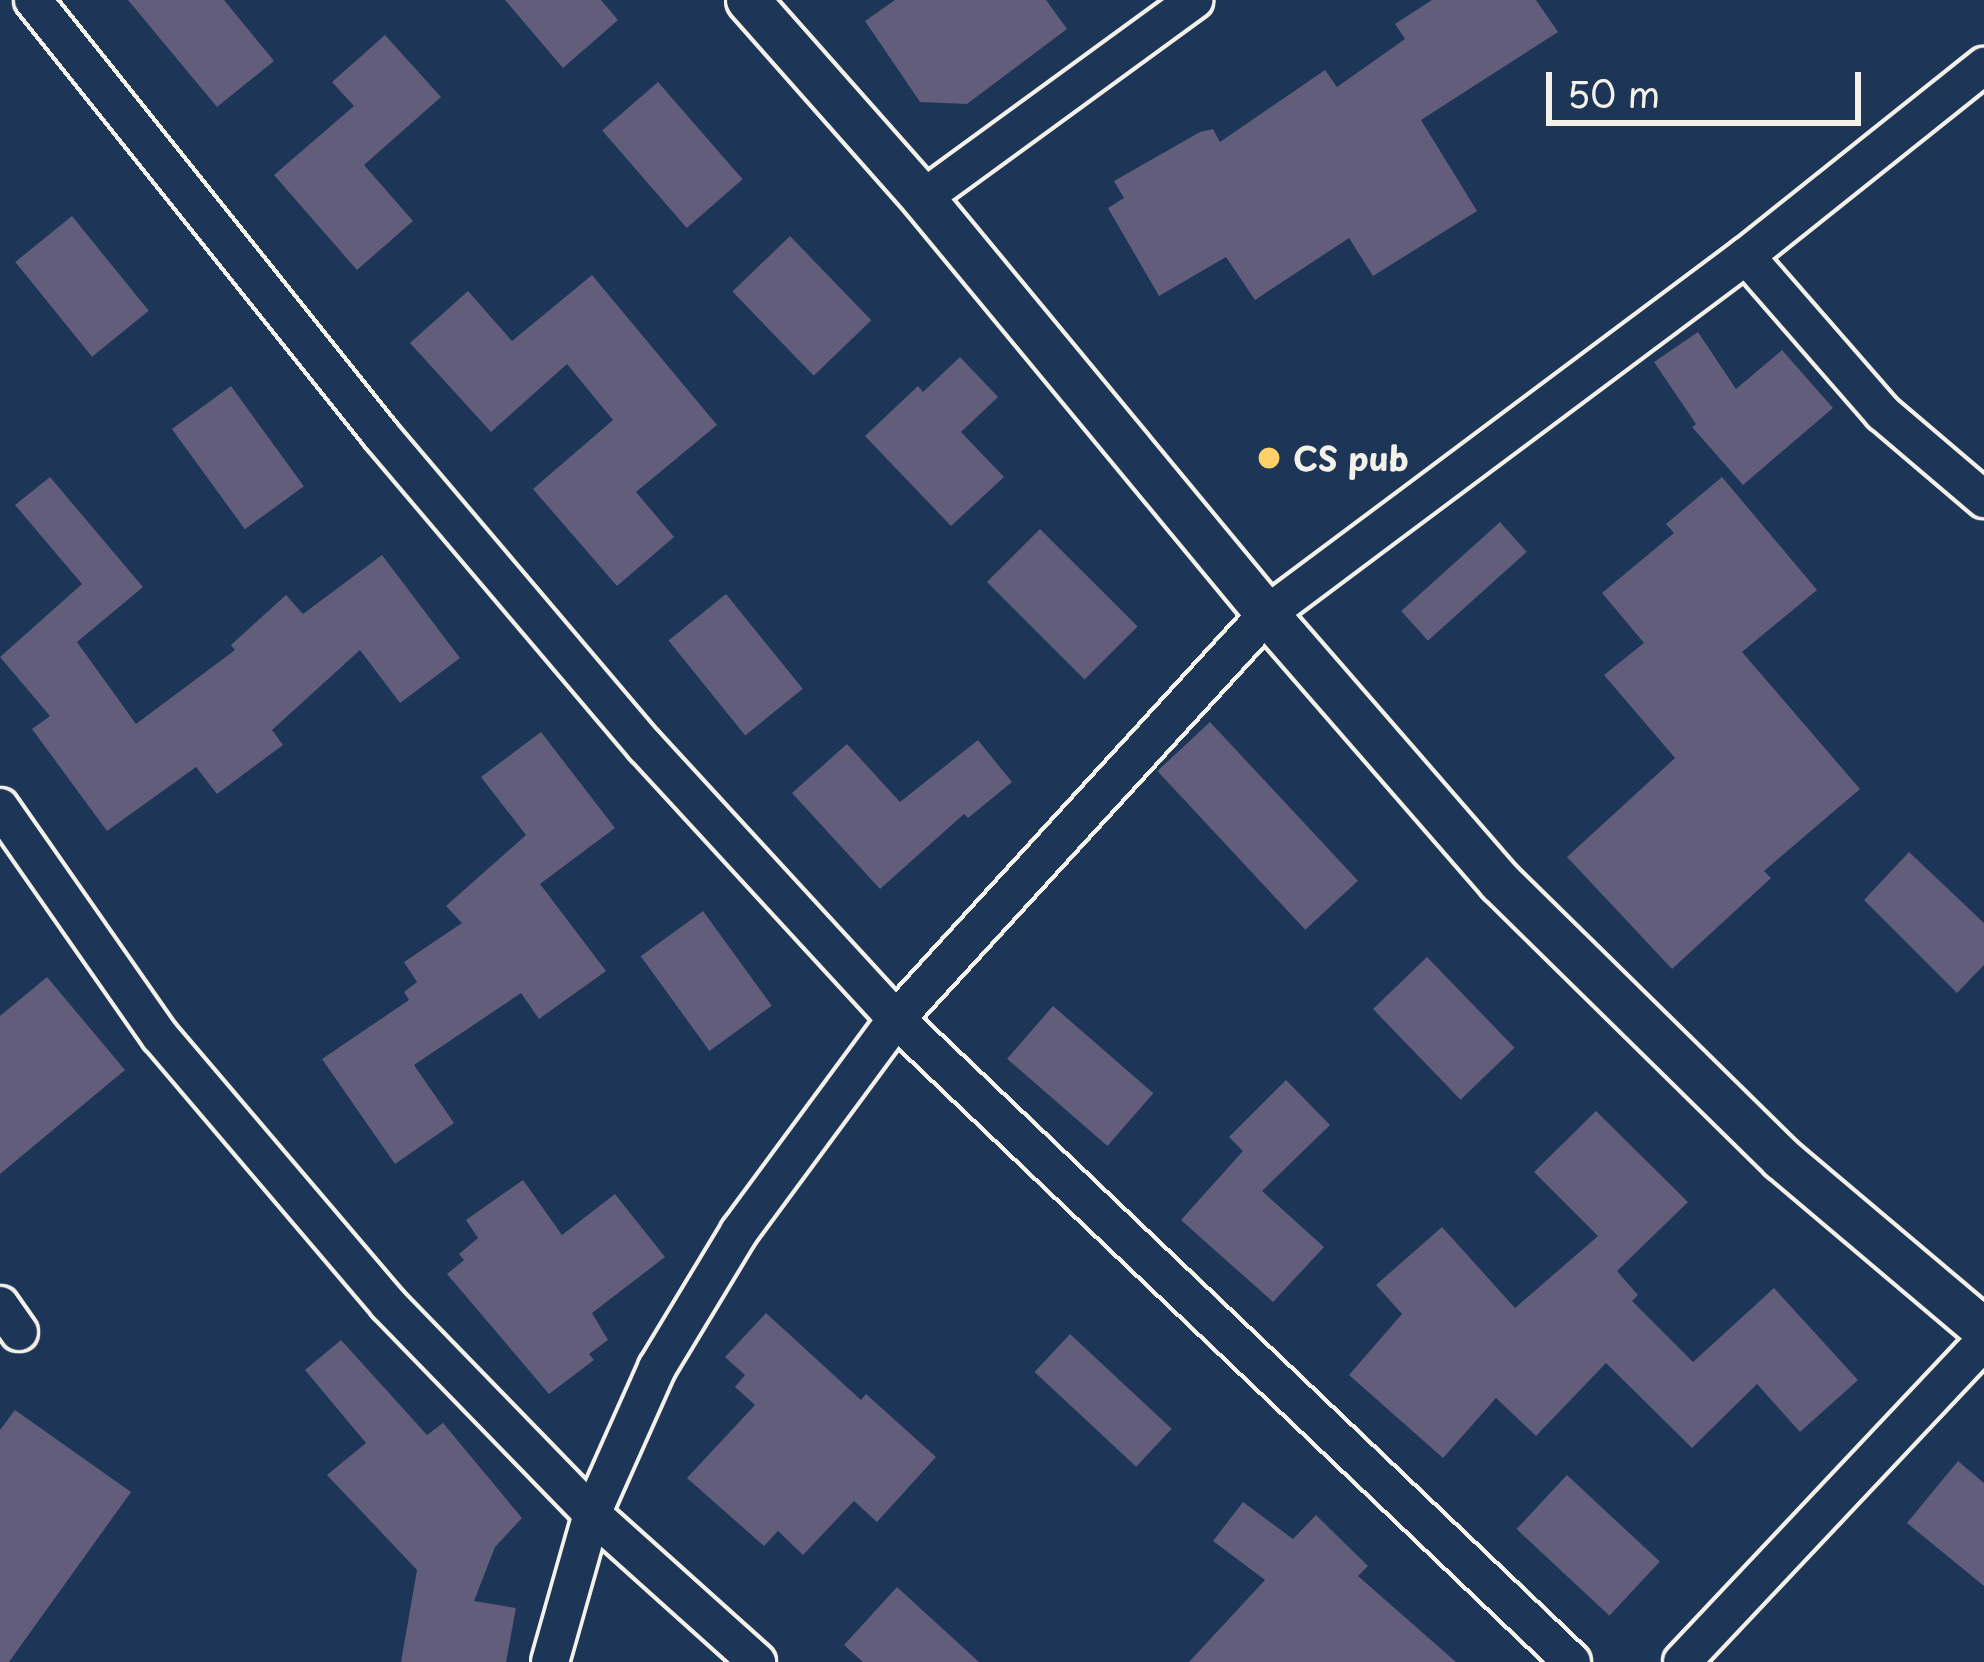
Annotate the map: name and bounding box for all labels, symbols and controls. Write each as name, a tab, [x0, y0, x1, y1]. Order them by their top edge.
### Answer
scale bar	[1552, 48, 1867, 122]
text: 50 m	[1567, 66, 1660, 120]
place label: CS pub	[1293, 438, 1410, 478]
marker: CS pub	[1256, 445, 1282, 471]

